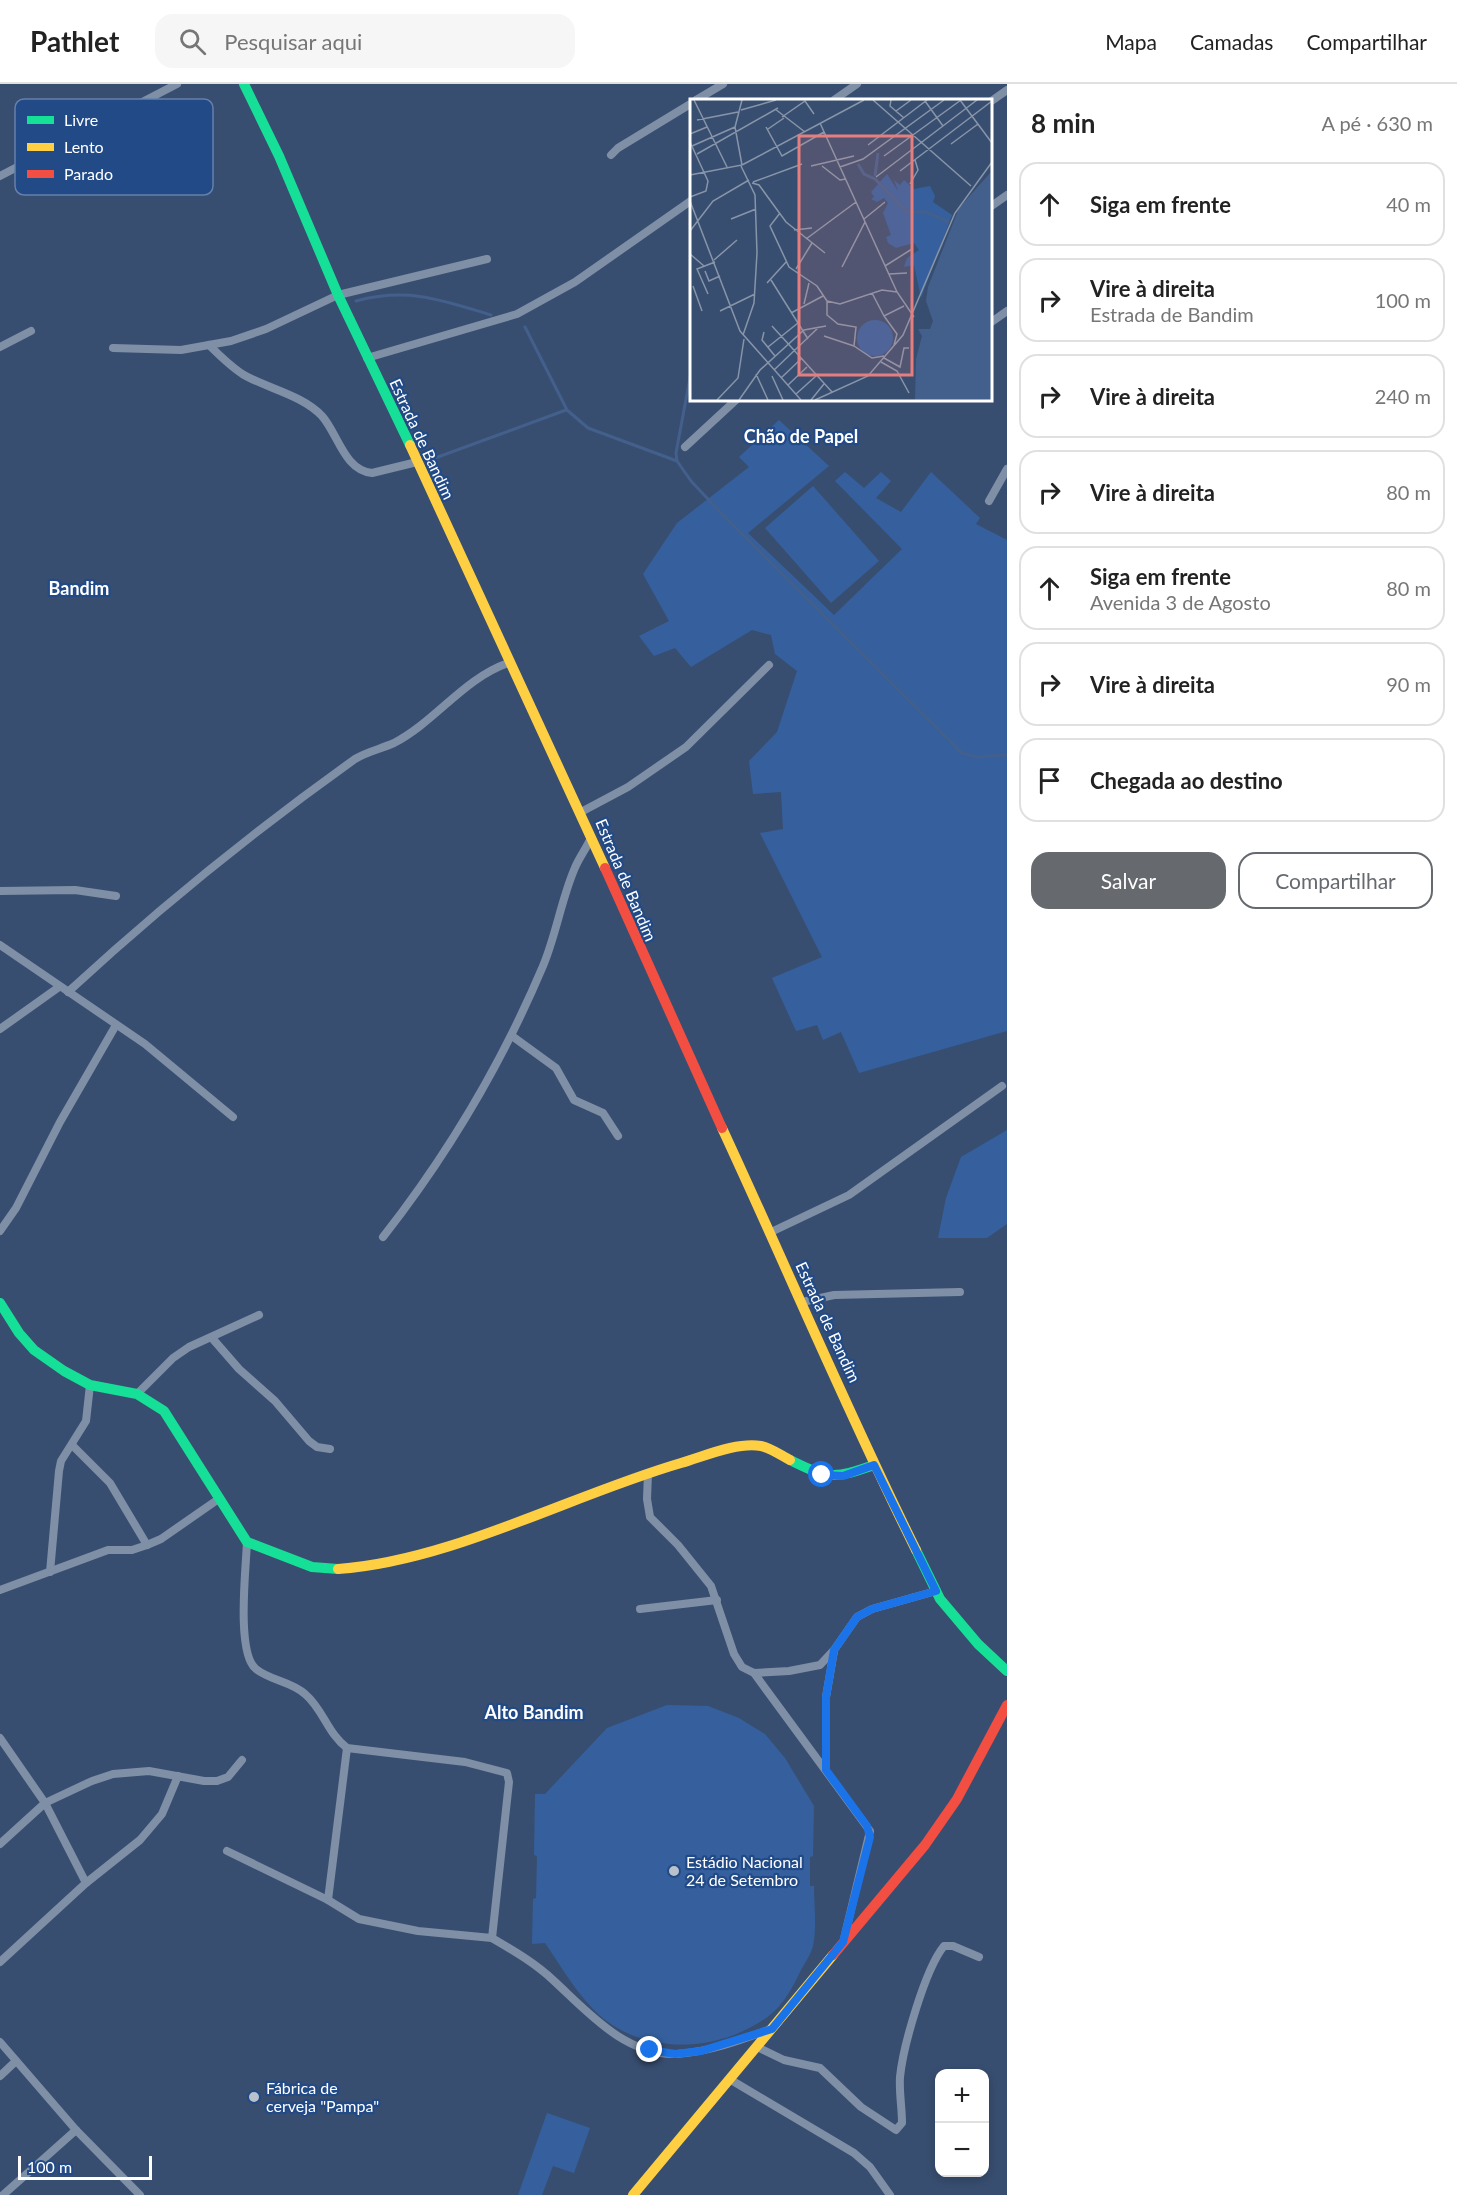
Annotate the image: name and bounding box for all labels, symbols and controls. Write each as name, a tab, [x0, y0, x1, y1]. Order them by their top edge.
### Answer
search box	[155, 14, 575, 68]
text: Pathlet	[30, 24, 119, 58]
icon: search	[176, 25, 209, 58]
text: Pesquisar aqui	[224, 28, 362, 55]
text: Mapa	[1105, 29, 1157, 54]
text: Camadas	[1190, 29, 1273, 54]
text: Compartilhar	[1306, 29, 1427, 54]
legend	[15, 99, 213, 195]
inset map	[690, 99, 992, 400]
text: 8 min	[1031, 107, 1095, 139]
text: Livre	[64, 110, 98, 129]
text: A pé · 630 m	[1321, 111, 1433, 135]
text: Lento	[64, 137, 104, 156]
text: Parado	[64, 164, 113, 183]
icon: ahead	[1033, 188, 1066, 221]
text: Siga em frente	[1090, 191, 1231, 218]
text: 40 m	[1386, 192, 1431, 216]
text: Vire à direita	[1090, 275, 1215, 302]
icon: right	[1033, 284, 1066, 317]
text: 100 m	[1375, 288, 1431, 312]
text: Estrada de Bandim	[1090, 302, 1254, 326]
street label: Estrada de Bandim	[386, 375, 459, 502]
icon: right	[1033, 380, 1066, 413]
text: Vire à direita	[1090, 383, 1215, 410]
text: 240 m	[1375, 384, 1431, 408]
district label: Chão de Papel	[744, 425, 858, 447]
icon: right	[1033, 476, 1066, 509]
text: Vire à direita	[1090, 479, 1215, 506]
text: 80 m	[1386, 480, 1431, 504]
text: Siga em frente	[1090, 563, 1231, 590]
icon: ahead	[1033, 572, 1066, 605]
text: 80 m	[1386, 576, 1431, 600]
district label: Bandim	[49, 577, 109, 599]
text: Avenida 3 de Agosto	[1090, 590, 1271, 614]
icon: right	[1033, 668, 1066, 701]
text: Vire à direita	[1090, 671, 1215, 698]
text: 90 m	[1386, 672, 1431, 696]
icon: arrive	[1033, 764, 1066, 797]
text: Chegada ao destino	[1090, 767, 1283, 794]
street label: Estrada de Bandim	[592, 816, 661, 944]
button: Salvar	[1031, 852, 1226, 909]
button: Compartilhar	[1238, 852, 1433, 909]
street label: Estrada de Bandim	[792, 1258, 865, 1385]
route start	[808, 1461, 834, 1487]
district label: Alto Bandim	[483, 1701, 584, 1723]
place label: Estádio Nacional 24 de Setembro	[686, 1852, 803, 1889]
marker: Estádio Nacional 24 de Setembro	[667, 1864, 681, 1878]
route end	[636, 2036, 662, 2062]
map controls	[935, 2069, 989, 2177]
button: +	[935, 2069, 989, 2123]
place label: Fábrica de cerveja "Pampa"	[266, 2078, 379, 2115]
marker: Fábrica de cerveja "Pampa"	[247, 2090, 261, 2104]
button: −	[935, 2123, 989, 2177]
scale bar	[18, 2153, 152, 2180]
text: 100 m	[27, 2157, 72, 2176]

